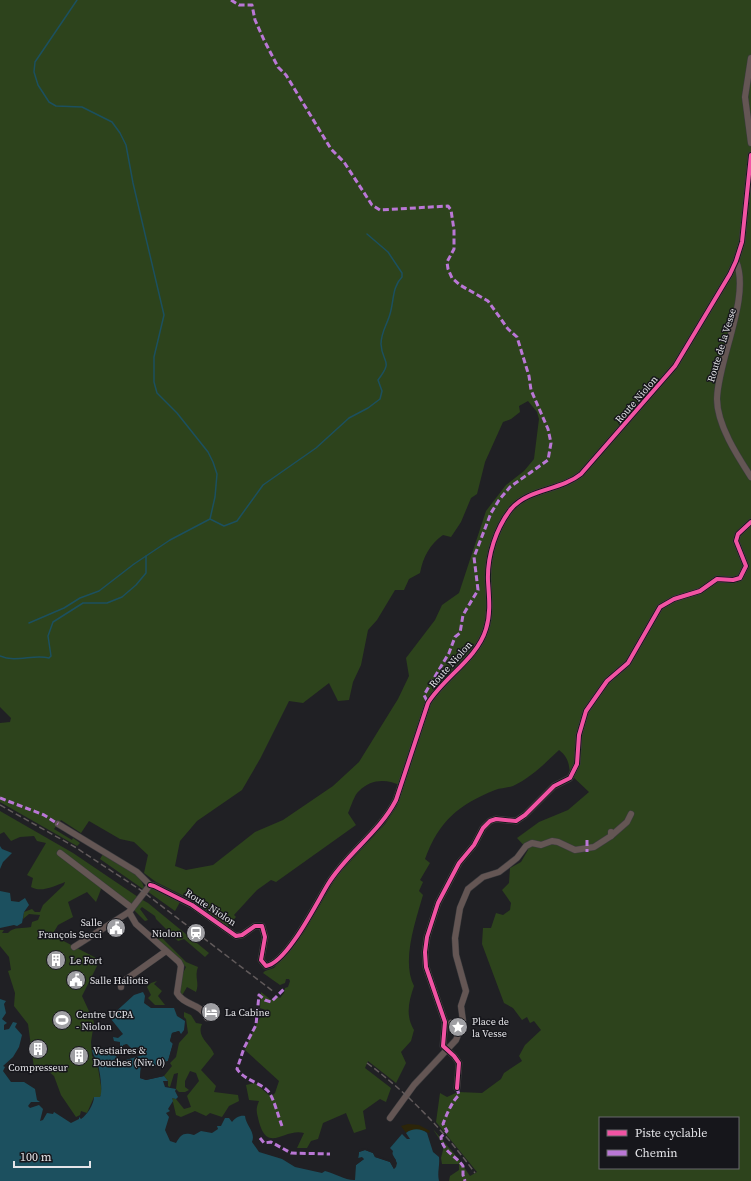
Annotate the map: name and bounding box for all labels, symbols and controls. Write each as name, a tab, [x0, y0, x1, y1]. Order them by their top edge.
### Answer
street label: Route de la Vesse	[704, 307, 739, 384]
street label: Route Niolon	[612, 373, 660, 426]
street label: Route Niolon	[426, 638, 475, 690]
street label: Route Niolon	[183, 886, 239, 929]
place label: Salle François Secci	[38, 916, 102, 941]
public building icon: Salle François Secci	[105, 917, 127, 939]
station icon: Niolon	[185, 922, 207, 944]
place label: Niolon	[152, 927, 182, 940]
building icon: Le Fort	[45, 949, 67, 971]
place label: Le Fort	[70, 954, 103, 967]
public building icon: Salle Haliotis	[65, 969, 87, 991]
place label: Salle Haliotis	[90, 974, 148, 987]
hotel icon: La Cabine	[200, 1001, 222, 1023]
place label: La Cabine	[225, 1006, 270, 1019]
place label: Centre UCPA - Niolon	[76, 1008, 134, 1033]
sports icon: Centre UCPA - Niolon	[51, 1009, 73, 1031]
place label: Place de la Vesse	[472, 1015, 509, 1040]
place icon: Place de la Vesse	[447, 1016, 469, 1038]
building icon: Compresseur	[27, 1038, 49, 1060]
place label: Vestiaires & Douches (Niv. 0)	[93, 1044, 165, 1069]
building icon: Vestiaires & Douches (Niv. 0)	[68, 1045, 90, 1067]
place label: Compresseur	[8, 1061, 69, 1074]
legend	[599, 1117, 739, 1169]
text: Piste cyclable	[635, 1125, 707, 1141]
scale bar	[14, 1143, 90, 1169]
text: Chemin	[635, 1145, 678, 1161]
text: 100 m	[20, 1149, 52, 1165]

